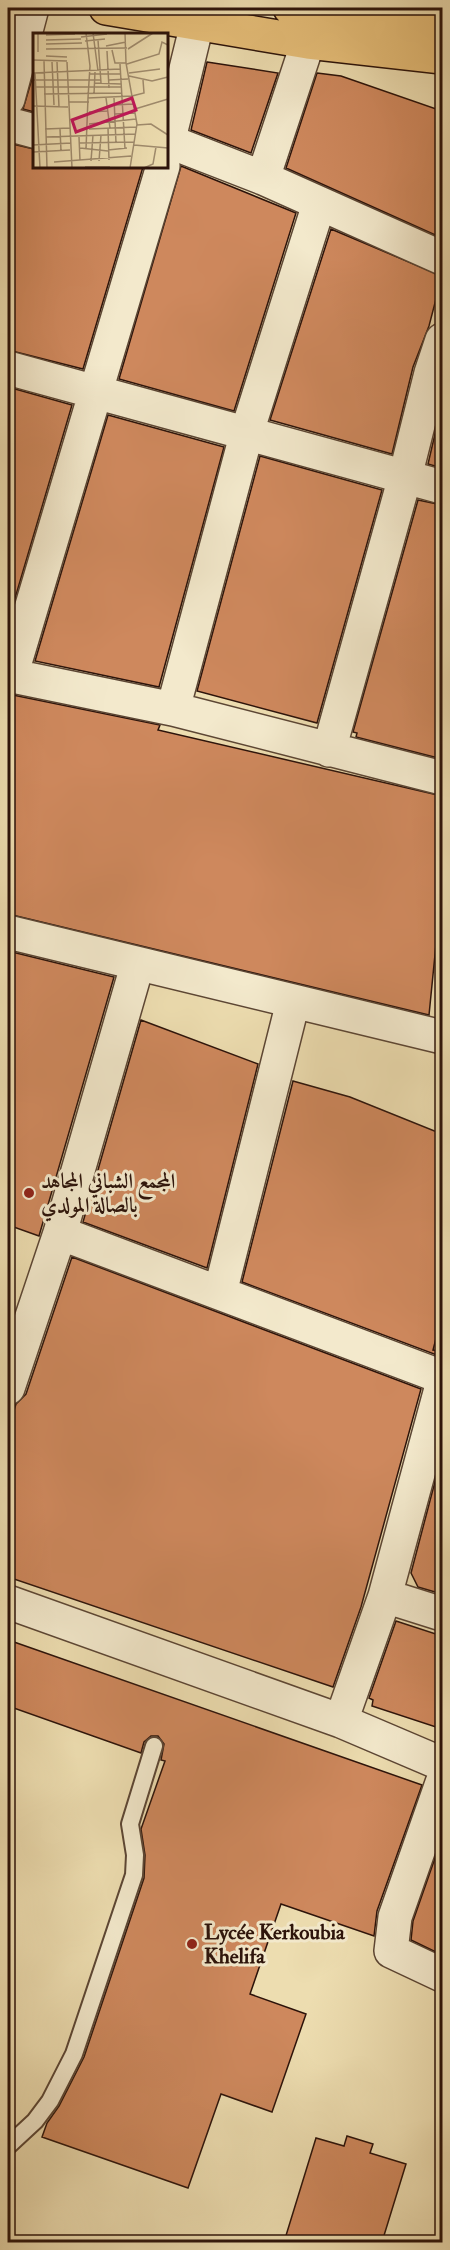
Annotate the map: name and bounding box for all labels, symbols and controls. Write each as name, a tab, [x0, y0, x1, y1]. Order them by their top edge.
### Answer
inset map	[33, 33, 168, 168]
place label: المجمع الشباني المجاهد بالصالة المولدي	[41, 1168, 175, 1222]
marker: المجمع الشباني المجاهد بالصالة المولدي	[22, 1186, 36, 1200]
place label: Lycée Kerkoubia Khelifa	[204, 1919, 346, 1970]
marker: Lycée Kerkoubia Khelifa	[185, 1937, 199, 1951]

